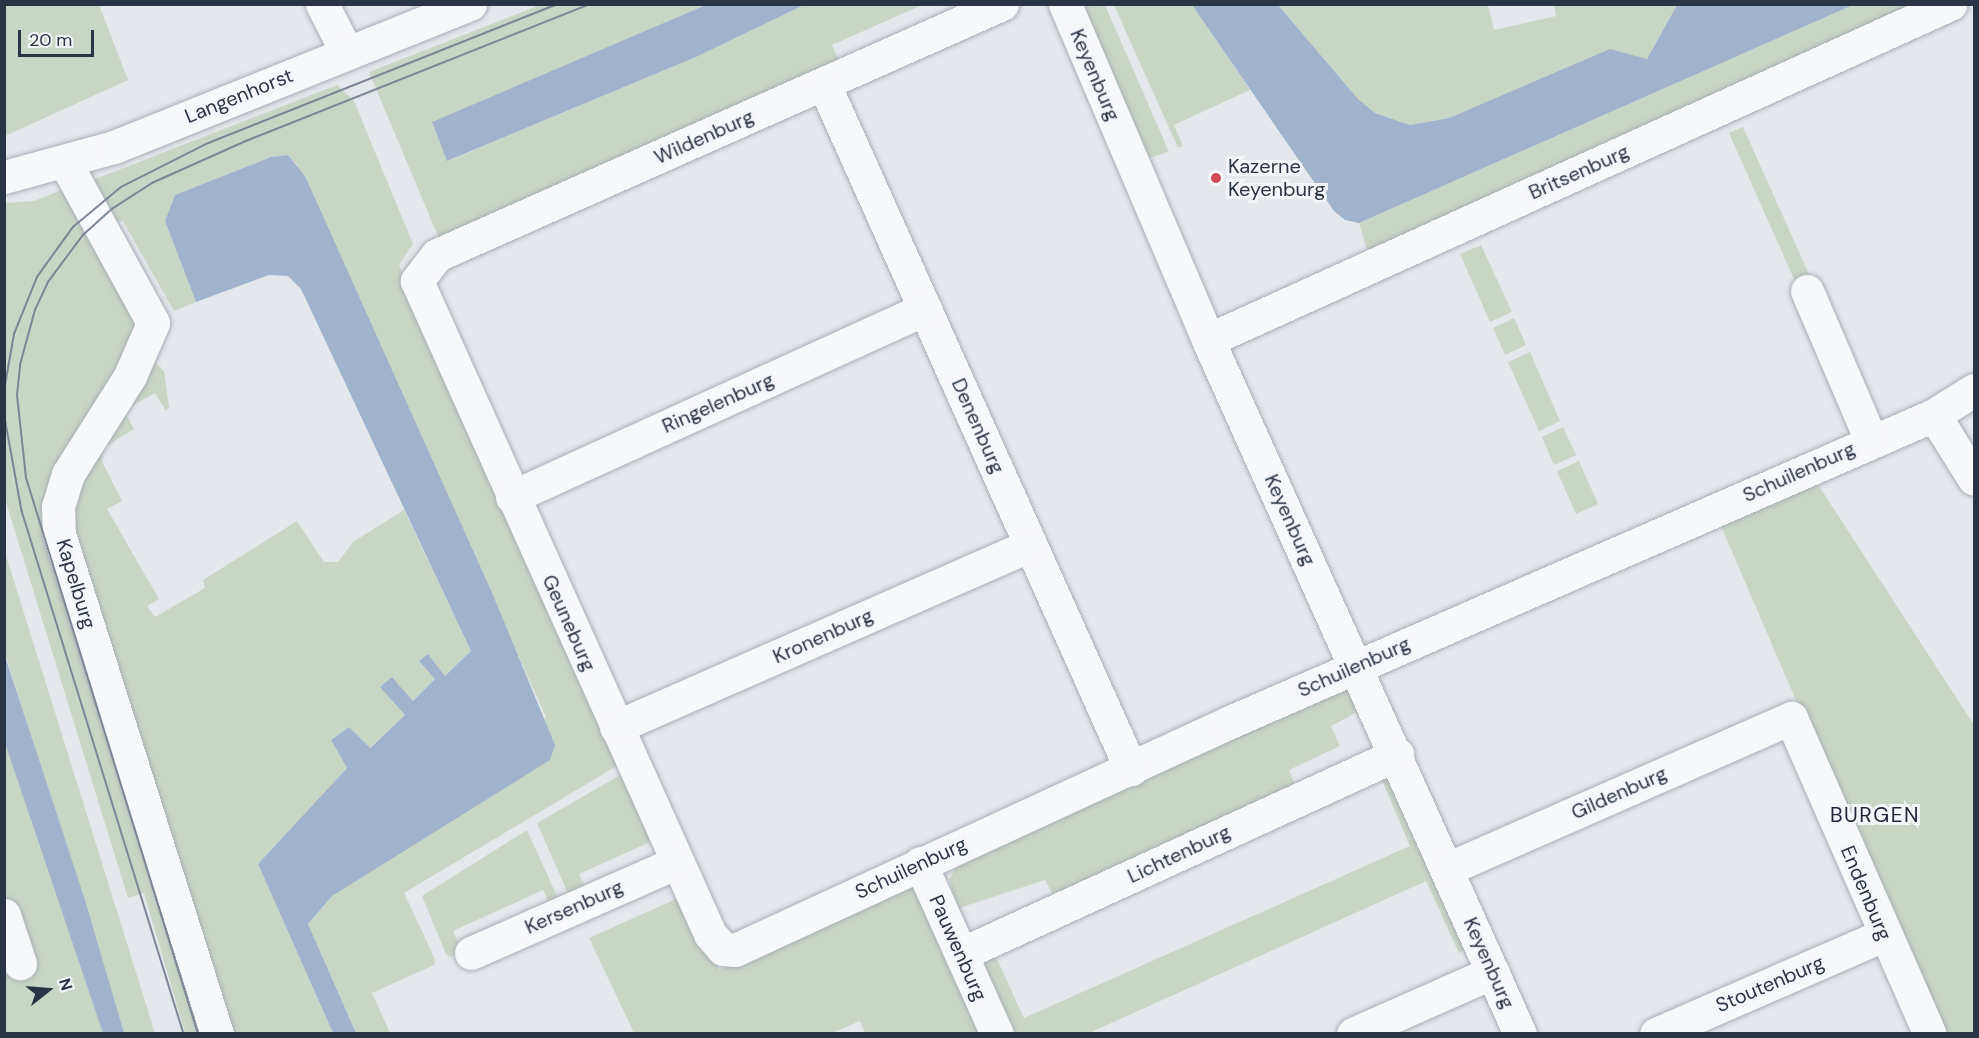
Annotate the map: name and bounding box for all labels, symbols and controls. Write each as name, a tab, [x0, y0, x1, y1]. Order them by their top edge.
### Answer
scale bar	[21, 18, 98, 56]
street label: Keyenburg	[1065, 26, 1125, 124]
text: 20 m	[29, 28, 72, 52]
street label: Langenhorst	[181, 63, 297, 129]
street label: Wildenburg	[651, 104, 757, 170]
street label: Britsenburg	[1525, 139, 1633, 205]
place label: Kazerne Keyenburg	[1228, 154, 1325, 201]
marker: Kazerne Keyenburg	[1209, 171, 1223, 185]
street label: Ringelenburg	[658, 368, 778, 438]
street label: Denenburg	[946, 375, 1010, 477]
street label: Schuilenburg	[1739, 437, 1859, 507]
street label: Keyenburg	[1259, 471, 1321, 569]
street label: Kapelburg	[51, 536, 101, 632]
street label: Geuneburg	[537, 571, 601, 675]
street label: Kronenburg	[769, 603, 877, 669]
street label: Schuilenburg	[1294, 632, 1414, 702]
street label: Gildenburg	[1567, 761, 1671, 825]
district label: BURGEN	[1830, 802, 1920, 828]
street label: Lichtenburg	[1124, 820, 1234, 888]
street label: Schuilenburg	[851, 832, 971, 904]
street label: Endenburg	[1835, 842, 1897, 944]
street label: Kersenburg	[521, 875, 627, 939]
street label: Pauwenburg	[924, 891, 992, 1005]
street label: Keyenburg	[1458, 914, 1520, 1012]
street label: Stoutenburg	[1712, 950, 1828, 1018]
north arrow	[18, 960, 78, 1020]
text: N	[54, 976, 77, 993]

